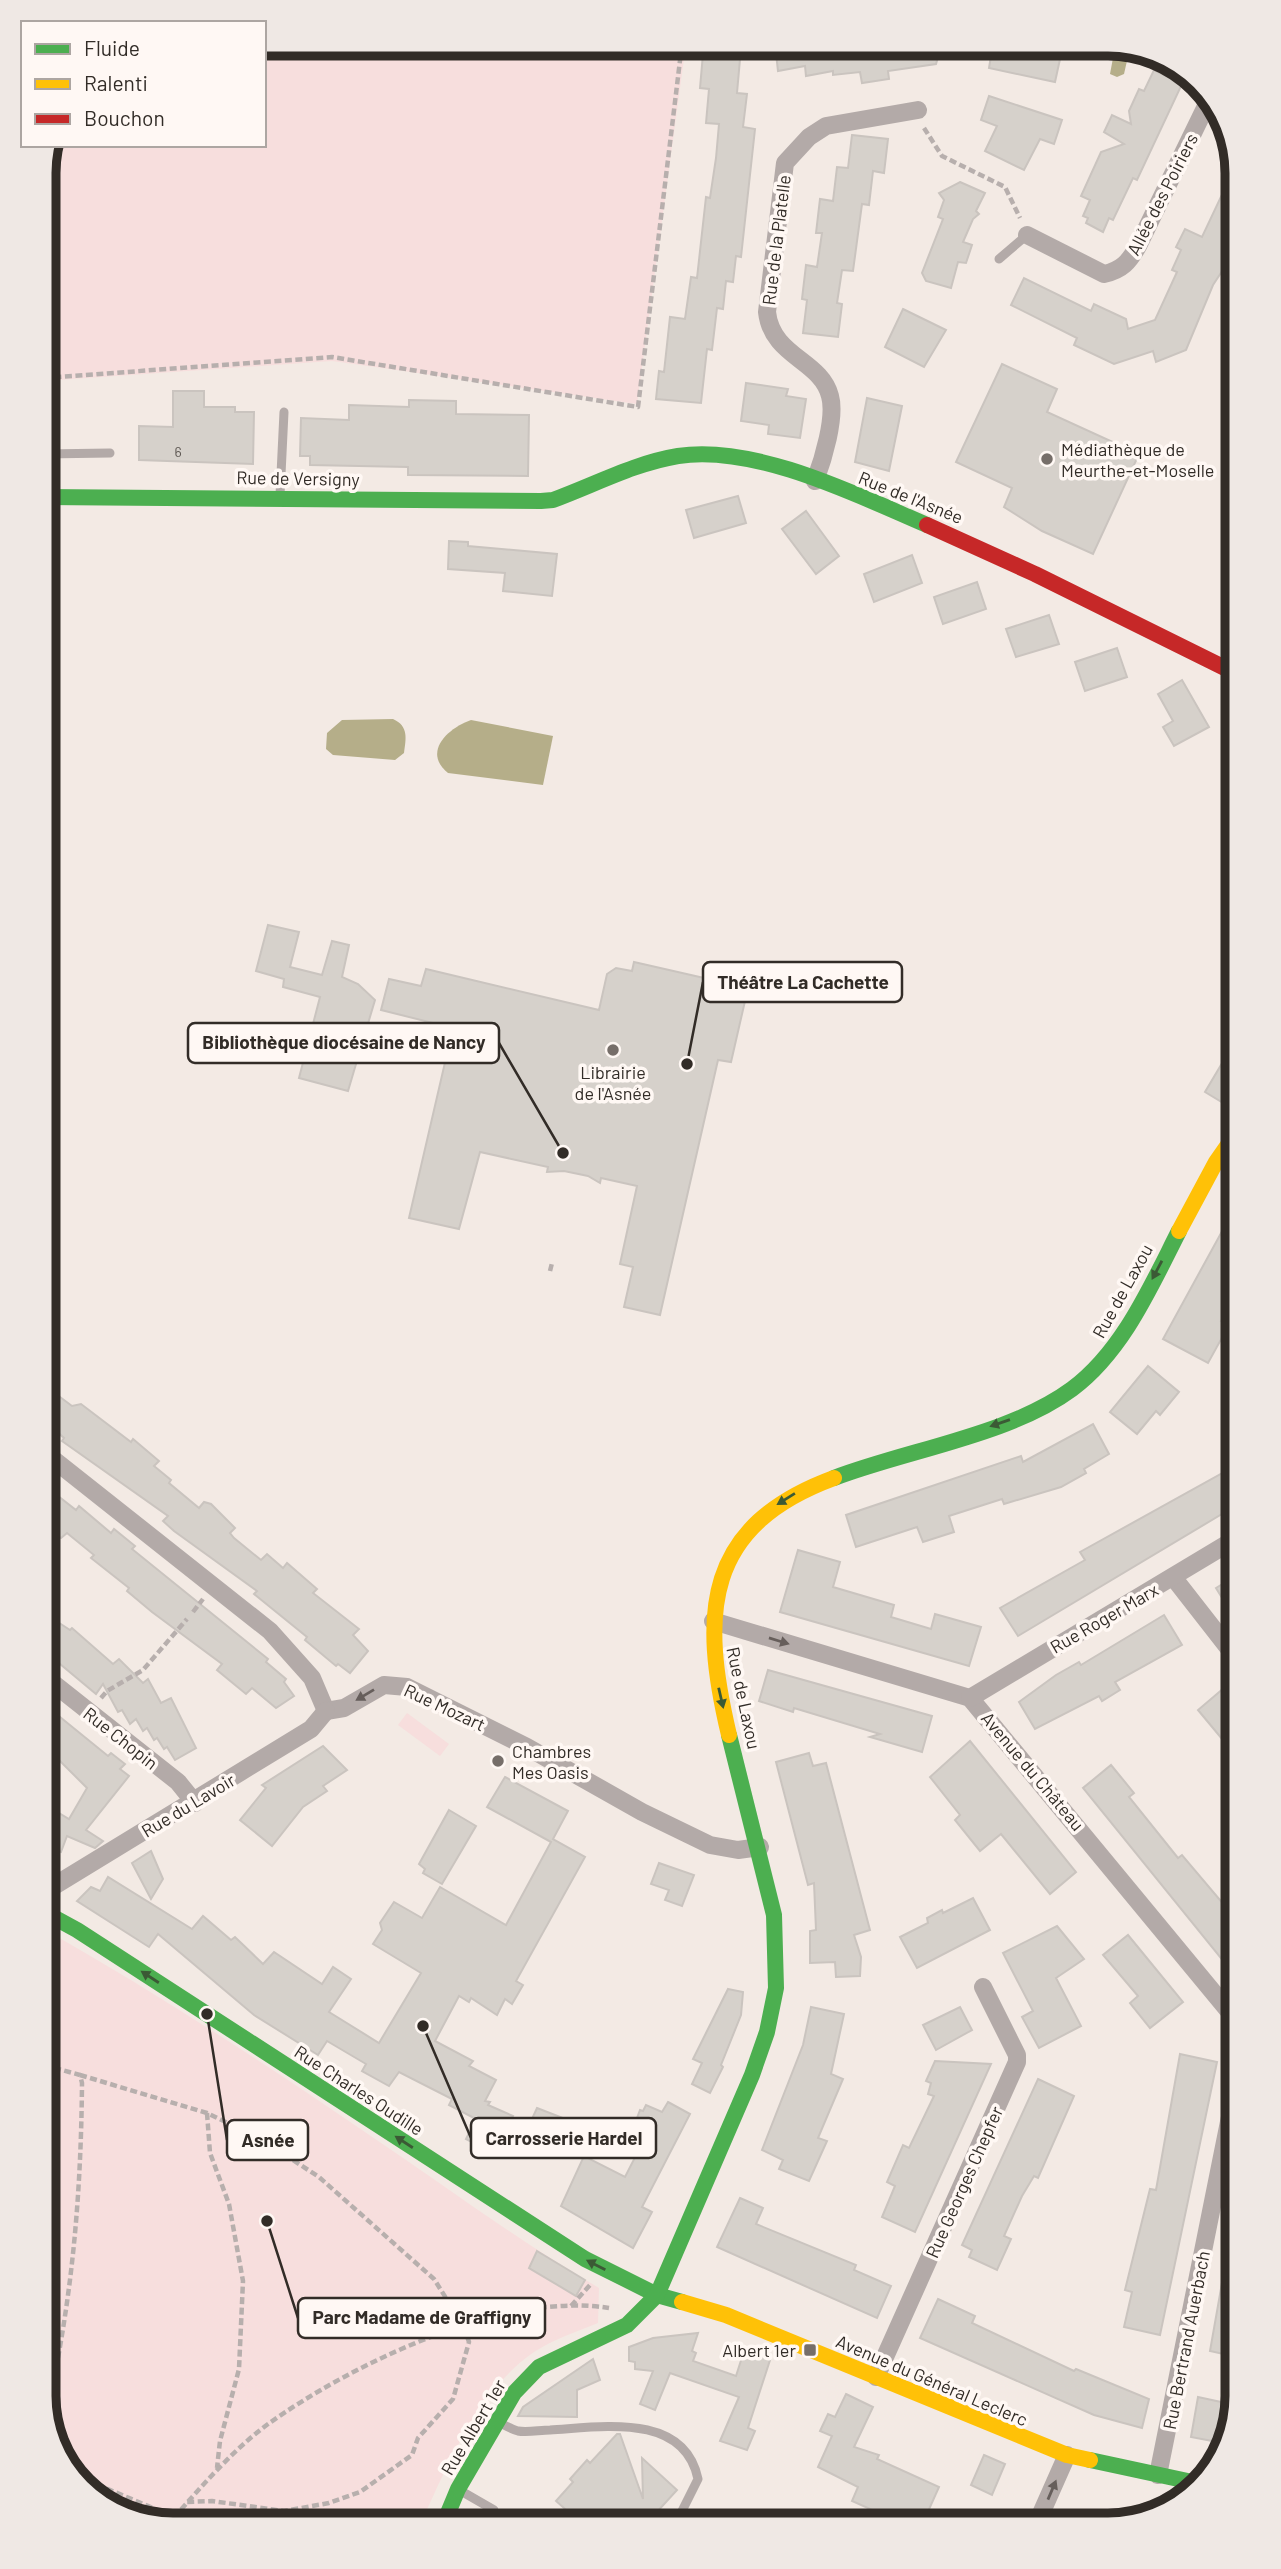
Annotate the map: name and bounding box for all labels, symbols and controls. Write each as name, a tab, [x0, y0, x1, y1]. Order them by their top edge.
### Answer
legend	[21, 21, 266, 147]
text: Fluide	[84, 35, 140, 60]
text: Ralenti	[84, 70, 148, 95]
text: Bouchon	[84, 105, 165, 130]
street label: Allée des Poiriers	[1122, 129, 1202, 259]
street label: Rue de la Platelle	[757, 173, 795, 307]
place label: Médiathèque de Meurthe-et-Moselle	[1061, 438, 1214, 481]
house number: 6	[174, 443, 182, 460]
marker: Médiathèque de Meurthe-et-Moselle	[1039, 451, 1055, 467]
street label: Rue de Versigny	[236, 466, 360, 490]
street label: Rue de l'Asnée	[856, 466, 966, 528]
callout: Théâtre La Cachette	[703, 962, 902, 1002]
text: Théâtre La Cachette	[717, 970, 889, 993]
callout: Bibliothèque diocésaine de Nancy	[188, 1023, 499, 1063]
text: Bibliothèque diocésaine de Nancy	[202, 1030, 486, 1053]
marker: Librairie de l'Asnée	[605, 1042, 621, 1058]
place label: Librairie de l'Asnée	[575, 1061, 651, 1104]
street label: Rue de Laxou	[1087, 1240, 1157, 1342]
one-way arrow	[1151, 1260, 1162, 1280]
one-way arrow	[990, 1418, 1011, 1429]
one-way arrow	[777, 1493, 796, 1506]
street label: Rue Roger Marx	[1046, 1578, 1162, 1658]
one-way arrow	[768, 1636, 789, 1646]
street label: Rue de Laxou	[722, 1645, 766, 1751]
street label: Rue Mozart	[401, 1679, 489, 1735]
one-way arrow	[716, 1688, 727, 1710]
one-way arrow	[355, 1689, 374, 1701]
street label: Rue Chopin	[79, 1702, 163, 1774]
street label: Avenue du Château	[977, 1707, 1089, 1835]
place label: Chambres Mes Oasis	[512, 1740, 591, 1783]
marker: Chambres Mes Oasis	[490, 1753, 506, 1769]
street label: Rue du Lavoir	[137, 1768, 239, 1842]
one-way arrow	[140, 1971, 159, 1984]
street label: Rue Charles Oudille	[290, 2040, 428, 2140]
street label: Rue Georges Chepfer	[921, 2102, 1008, 2261]
callout: Carrosserie Hardel	[471, 2118, 656, 2158]
callout: Asnée	[227, 2120, 308, 2160]
text: Carrosserie Hardel	[486, 2126, 642, 2149]
text: Asnée	[241, 2128, 295, 2151]
one-way arrow	[395, 2135, 413, 2149]
street label: Rue Bertrand Auerbach	[1158, 2249, 1214, 2431]
one-way arrow	[586, 2259, 606, 2270]
callout: Parc Madame de Graffigny	[298, 2298, 545, 2338]
text: Parc Madame de Graffigny	[313, 2305, 532, 2328]
street label: Avenue du Général Leclerc	[833, 2330, 1031, 2430]
place label: Albert 1er	[722, 2339, 796, 2361]
marker: Albert 1er	[802, 2342, 818, 2358]
street label: Rue Albert 1er	[436, 2375, 510, 2479]
one-way arrow	[1046, 2479, 1057, 2500]

